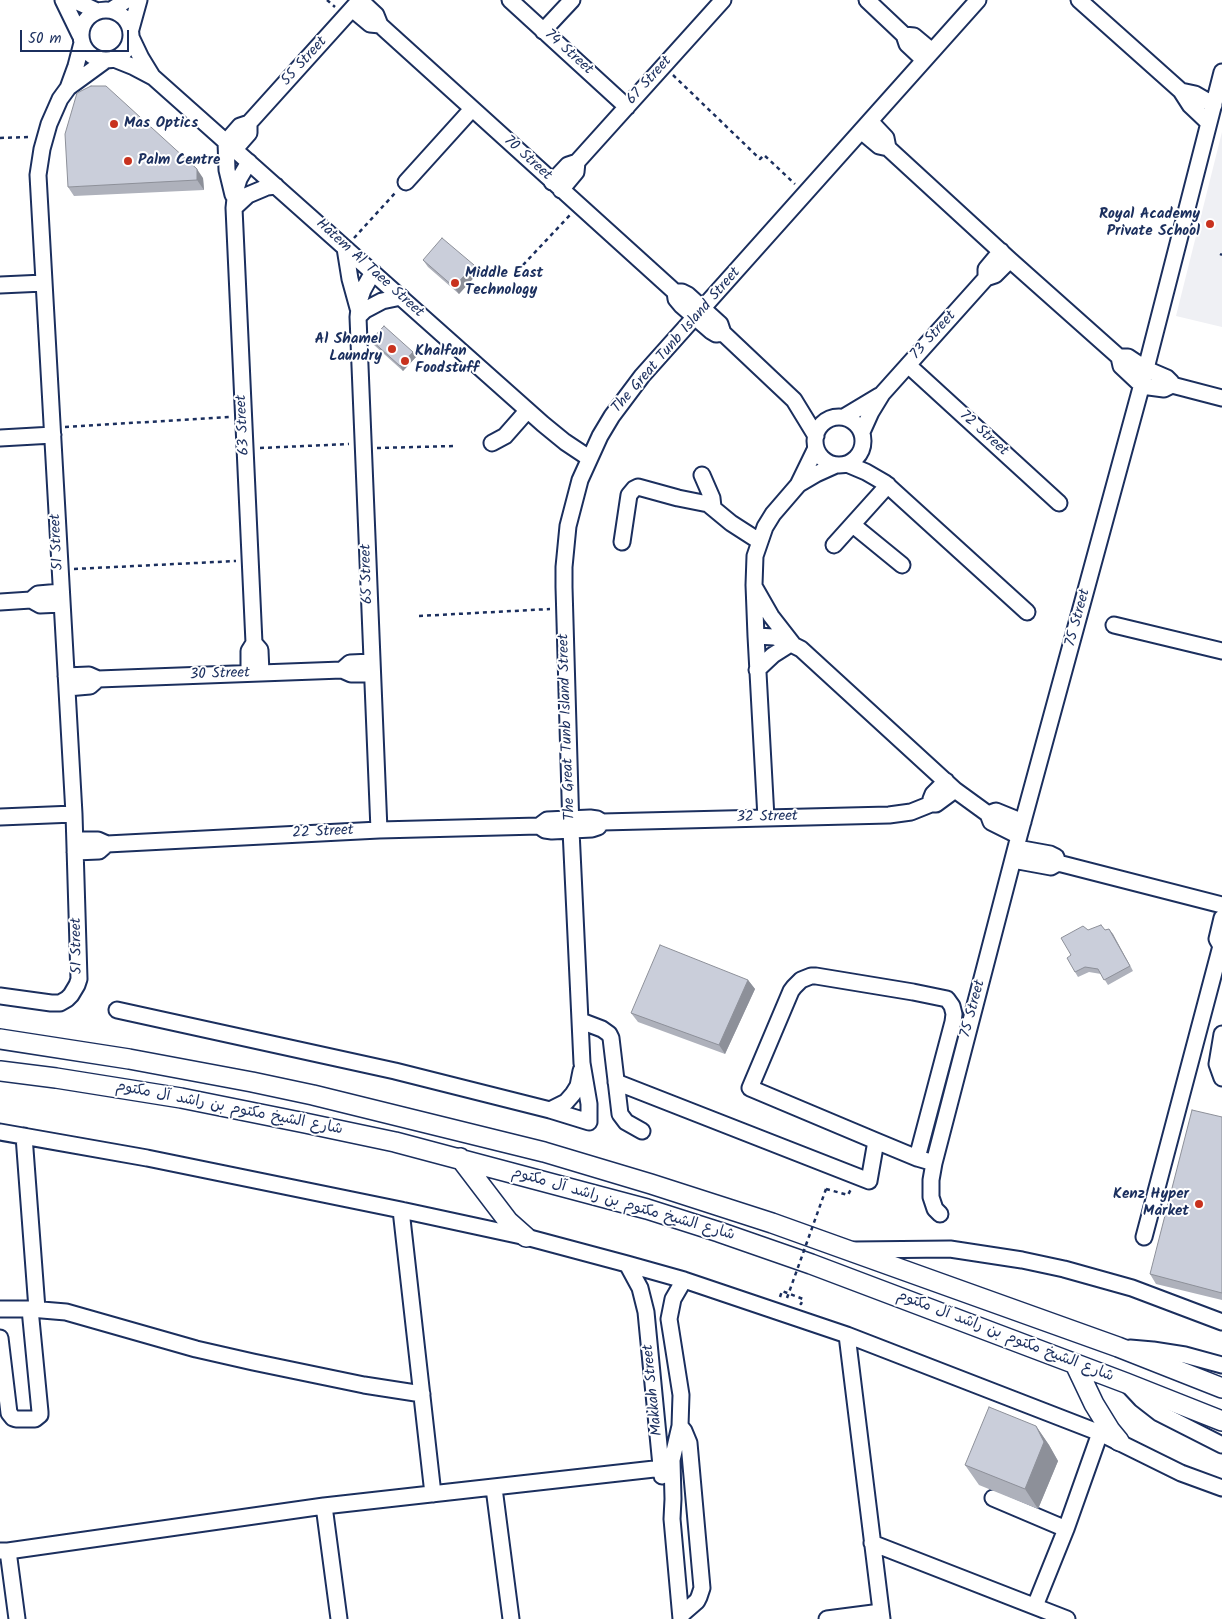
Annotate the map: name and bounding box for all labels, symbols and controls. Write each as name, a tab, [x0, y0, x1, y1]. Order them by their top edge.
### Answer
scale bar	[22, 20, 131, 52]
street label: 74 Street	[540, 26, 596, 80]
text: 50 m	[28, 27, 62, 51]
street label: 55 Street	[278, 34, 332, 90]
street label: 67 Street	[623, 53, 677, 109]
place label: Mas Optics	[124, 115, 198, 133]
marker: Mas Optics	[108, 118, 120, 130]
street label: 70 Street	[499, 133, 555, 185]
place label: Palm Centre	[138, 152, 220, 170]
marker: Palm Centre	[122, 155, 134, 167]
place label: Royal Academy Private School	[1099, 206, 1200, 241]
street label: Hatem Al Taee Street	[311, 216, 427, 322]
marker: Royal Academy Private School	[1204, 218, 1216, 230]
place label: Middle East Technology	[465, 265, 543, 300]
street label: The Great Tunb Island Street	[609, 265, 745, 417]
marker: Middle East Technology	[449, 277, 461, 289]
street label: 73 Street	[907, 308, 961, 364]
place label: Al Shamel Laundry	[315, 331, 382, 366]
marker: Al Shamel Laundry	[386, 343, 398, 355]
place label: Khalfan Foodstuff	[415, 343, 479, 378]
marker: Khalfan Foodstuff	[399, 355, 411, 367]
street label: 63 Street	[233, 394, 255, 456]
street label: 72 Street	[955, 407, 1011, 461]
street label: 51 Street	[48, 513, 68, 571]
street label: 65 Street	[358, 543, 378, 605]
street label: 75 Street	[1063, 587, 1095, 649]
street label: The Great Tunb Island Street	[556, 633, 580, 821]
street label: 30 Street	[190, 665, 250, 685]
street label: 32 Street	[736, 808, 798, 828]
street label: 22 Street	[292, 822, 354, 844]
street label: 51 Street	[69, 917, 87, 975]
street label: 75 Street	[958, 978, 990, 1040]
street label: شارع الشيخ مكتوم بن راشد آل مكتوم	[114, 1078, 344, 1140]
street label: شارع الشيخ مكتوم بن راشد آل مكتوم	[510, 1165, 736, 1245]
place label: Kenz Hyper Market	[1113, 1186, 1189, 1221]
marker: Kenz Hyper Market	[1193, 1198, 1205, 1210]
street label: شارع الشيخ مكتوم بن راشد آل مكتوم	[894, 1287, 1116, 1387]
street label: Makkah Street	[640, 1343, 668, 1437]

